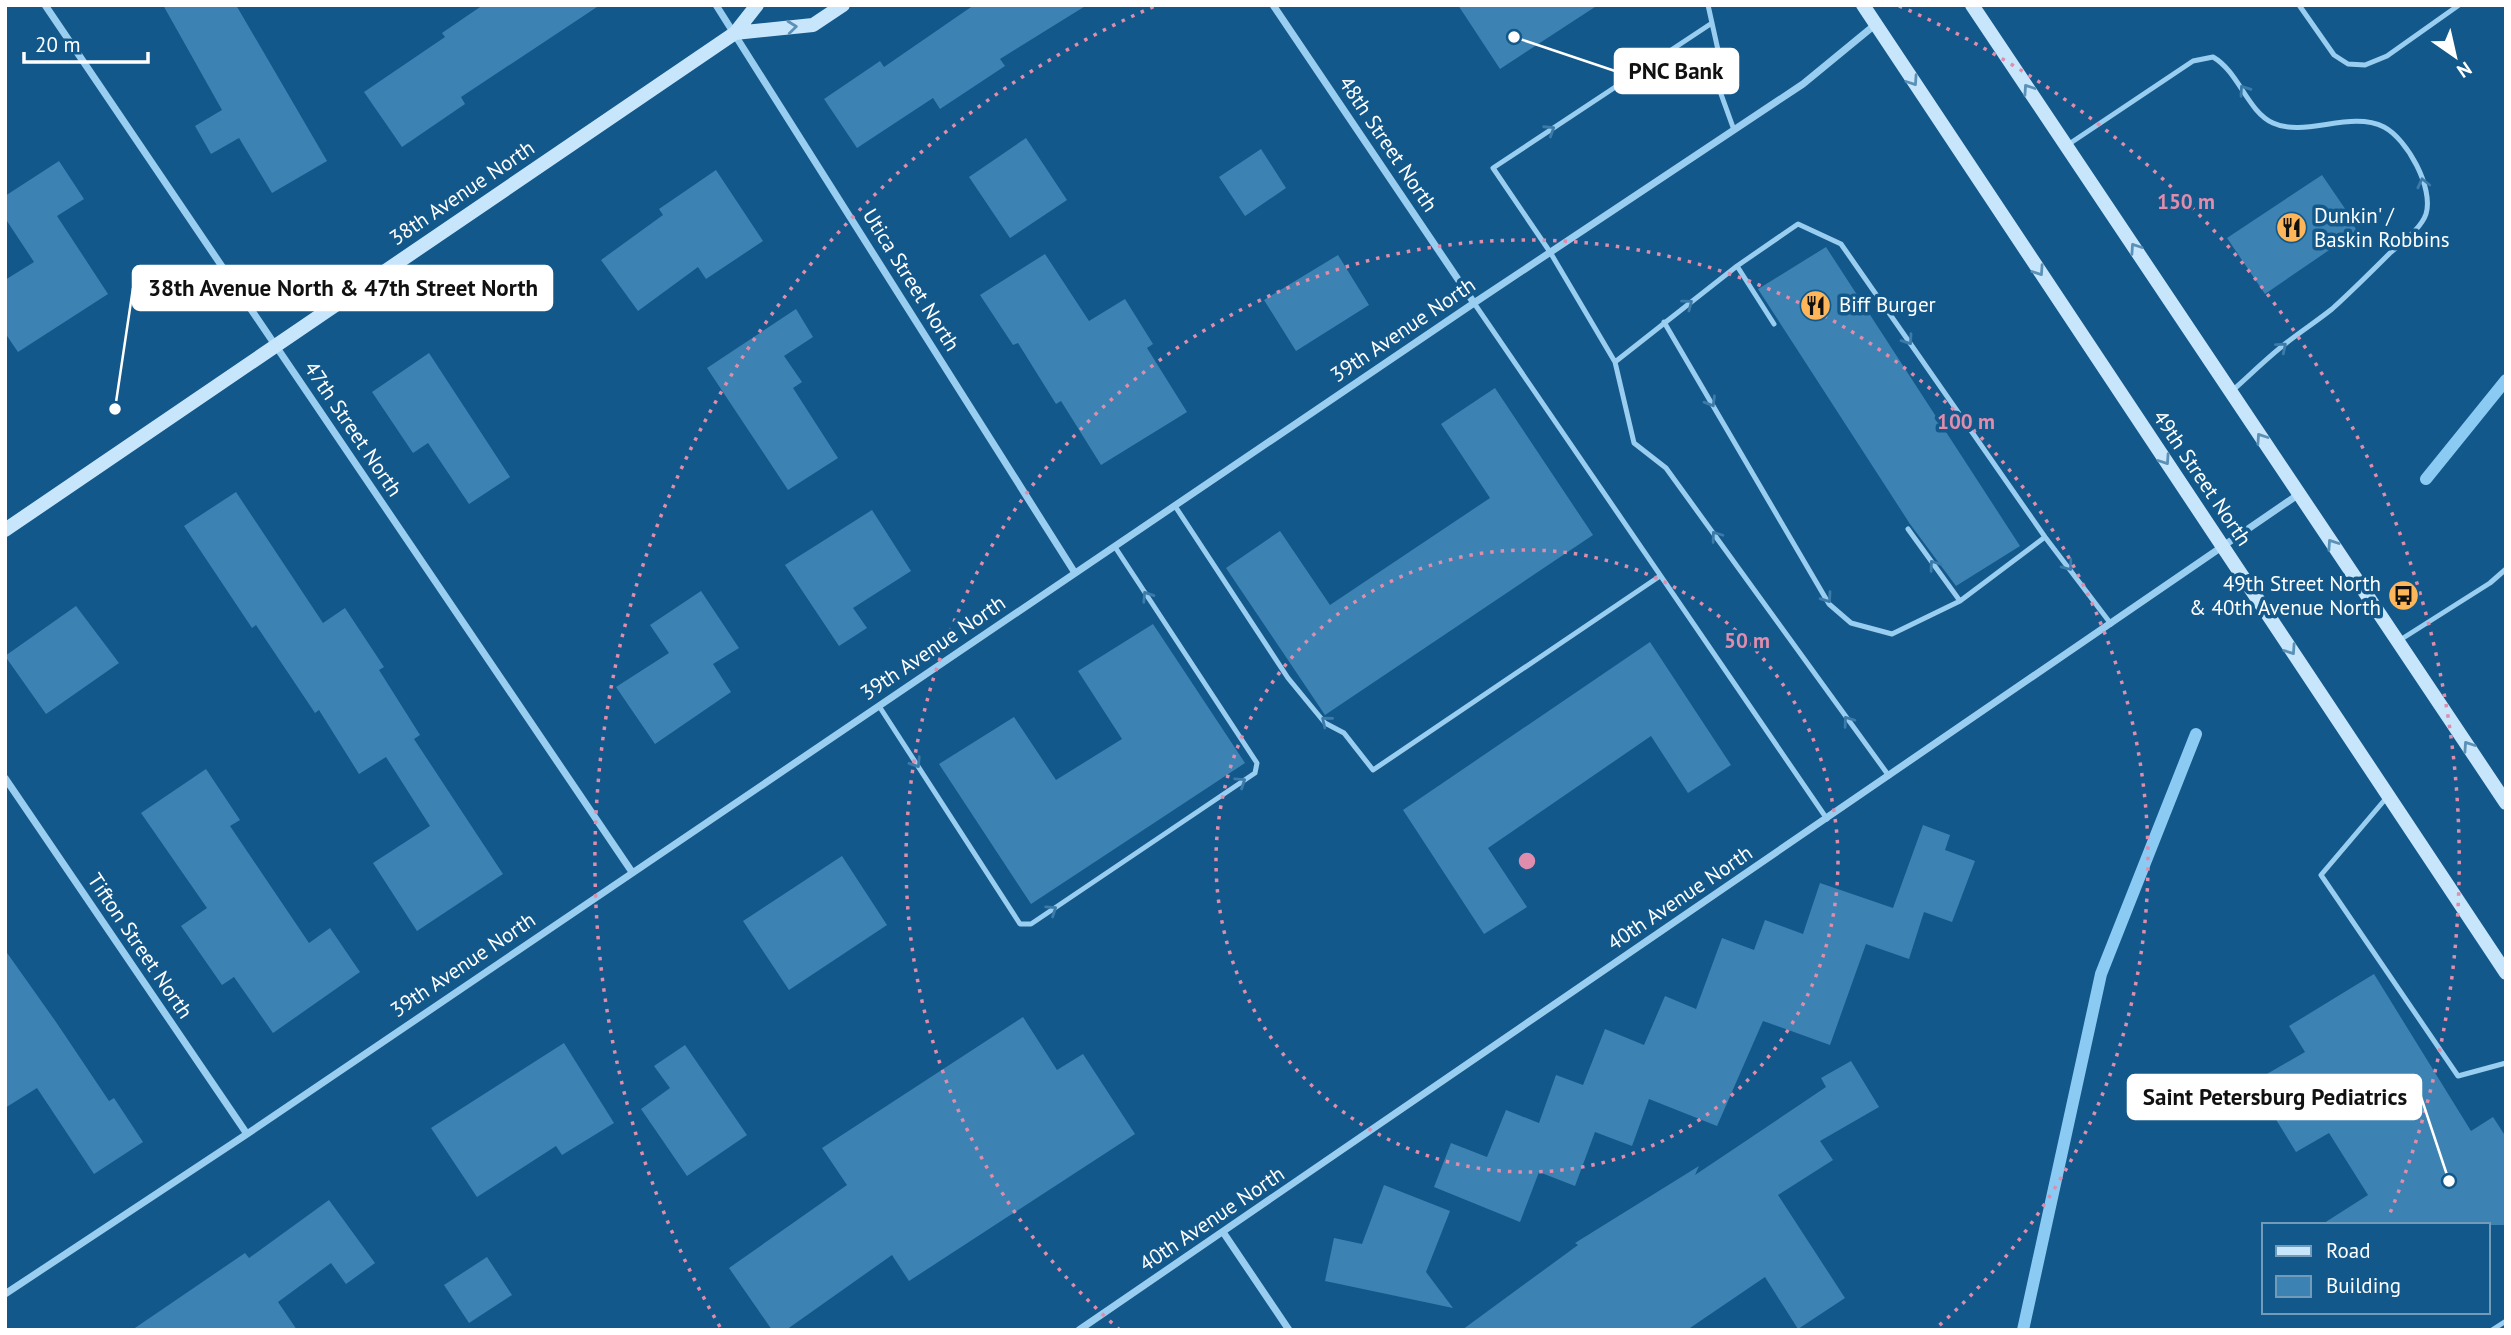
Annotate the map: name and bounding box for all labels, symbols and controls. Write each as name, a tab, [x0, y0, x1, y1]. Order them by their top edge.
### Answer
one-way arrow	[786, 20, 797, 35]
scale bar	[24, 21, 149, 65]
north arrow	[2420, 21, 2490, 91]
text: 20 m	[35, 31, 81, 58]
callout: PNC Bank	[1615, 49, 1738, 93]
text: PNC Bank	[1629, 56, 1724, 85]
text: N	[2453, 57, 2476, 84]
street label: 48th Street North	[1333, 71, 1444, 217]
one-way arrow	[1905, 73, 1918, 86]
one-way arrow	[2024, 84, 2036, 97]
one-way arrow	[2240, 85, 2252, 98]
one-way arrow	[1542, 126, 1555, 139]
street label: 38th Avenue North	[384, 134, 539, 251]
one-way arrow	[2417, 178, 2431, 190]
text: 150 m	[2157, 188, 2215, 215]
place label: Dunkin' / Baskin Robbins	[2314, 202, 2450, 253]
street label: Utica Street North	[857, 203, 966, 356]
restaurant icon: Dunkin' / Baskin Robbins	[2274, 211, 2308, 245]
one-way arrow	[2130, 243, 2143, 256]
one-way arrow	[2031, 263, 2043, 276]
callout: 38th Avenue North & 47th Street North	[133, 266, 552, 310]
street label: 39th Avenue North	[1325, 271, 1480, 388]
text: 38th Avenue North & 47th Street North	[148, 273, 538, 302]
restaurant icon: Biff Burger	[1799, 288, 1833, 322]
place label: Biff Burger	[1839, 291, 1936, 318]
one-way arrow	[1680, 300, 1693, 313]
one-way arrow	[1900, 332, 1912, 345]
one-way arrow	[2274, 343, 2287, 355]
street label: 47th Street North	[298, 356, 409, 502]
one-way arrow	[1703, 395, 1716, 408]
street label: 49th Street North	[2147, 405, 2258, 551]
text: 100 m	[1937, 408, 1995, 435]
one-way arrow	[2256, 432, 2269, 445]
one-way arrow	[2157, 453, 2170, 466]
one-way arrow	[1712, 531, 1724, 544]
one-way arrow	[2328, 539, 2340, 552]
one-way arrow	[2059, 558, 2072, 571]
one-way arrow	[1930, 560, 1943, 573]
place label: 49th Street North & 40th Avenue North	[2189, 570, 2381, 621]
bus stop icon: 49th Street North & 40th Avenue North	[2387, 579, 2421, 613]
street label: 39th Avenue North	[855, 589, 1010, 706]
one-way arrow	[1819, 590, 1831, 603]
one-way arrow	[1143, 591, 1155, 604]
text: 50 m	[1724, 627, 1770, 654]
one-way arrow	[2282, 642, 2295, 655]
one-way arrow	[1844, 716, 1856, 729]
one-way arrow	[1322, 717, 1335, 729]
one-way arrow	[2463, 741, 2476, 754]
one-way arrow	[908, 755, 920, 768]
one-way arrow	[1233, 778, 1246, 791]
street label: 40th Avenue North	[1602, 839, 1757, 956]
centre of rings	[1515, 849, 1539, 873]
street label: Tifton Street North	[82, 868, 199, 1024]
one-way arrow	[1044, 905, 1057, 918]
street label: 39th Avenue North	[385, 906, 540, 1023]
callout: Saint Petersburg Pediatrics	[2128, 1075, 2421, 1119]
text: Saint Petersburg Pediatrics	[2143, 1082, 2408, 1111]
street label: 40th Avenue North	[1134, 1160, 1289, 1277]
legend	[2262, 1223, 2490, 1314]
text: Road	[2326, 1237, 2370, 1264]
text: Building	[2326, 1272, 2401, 1299]

